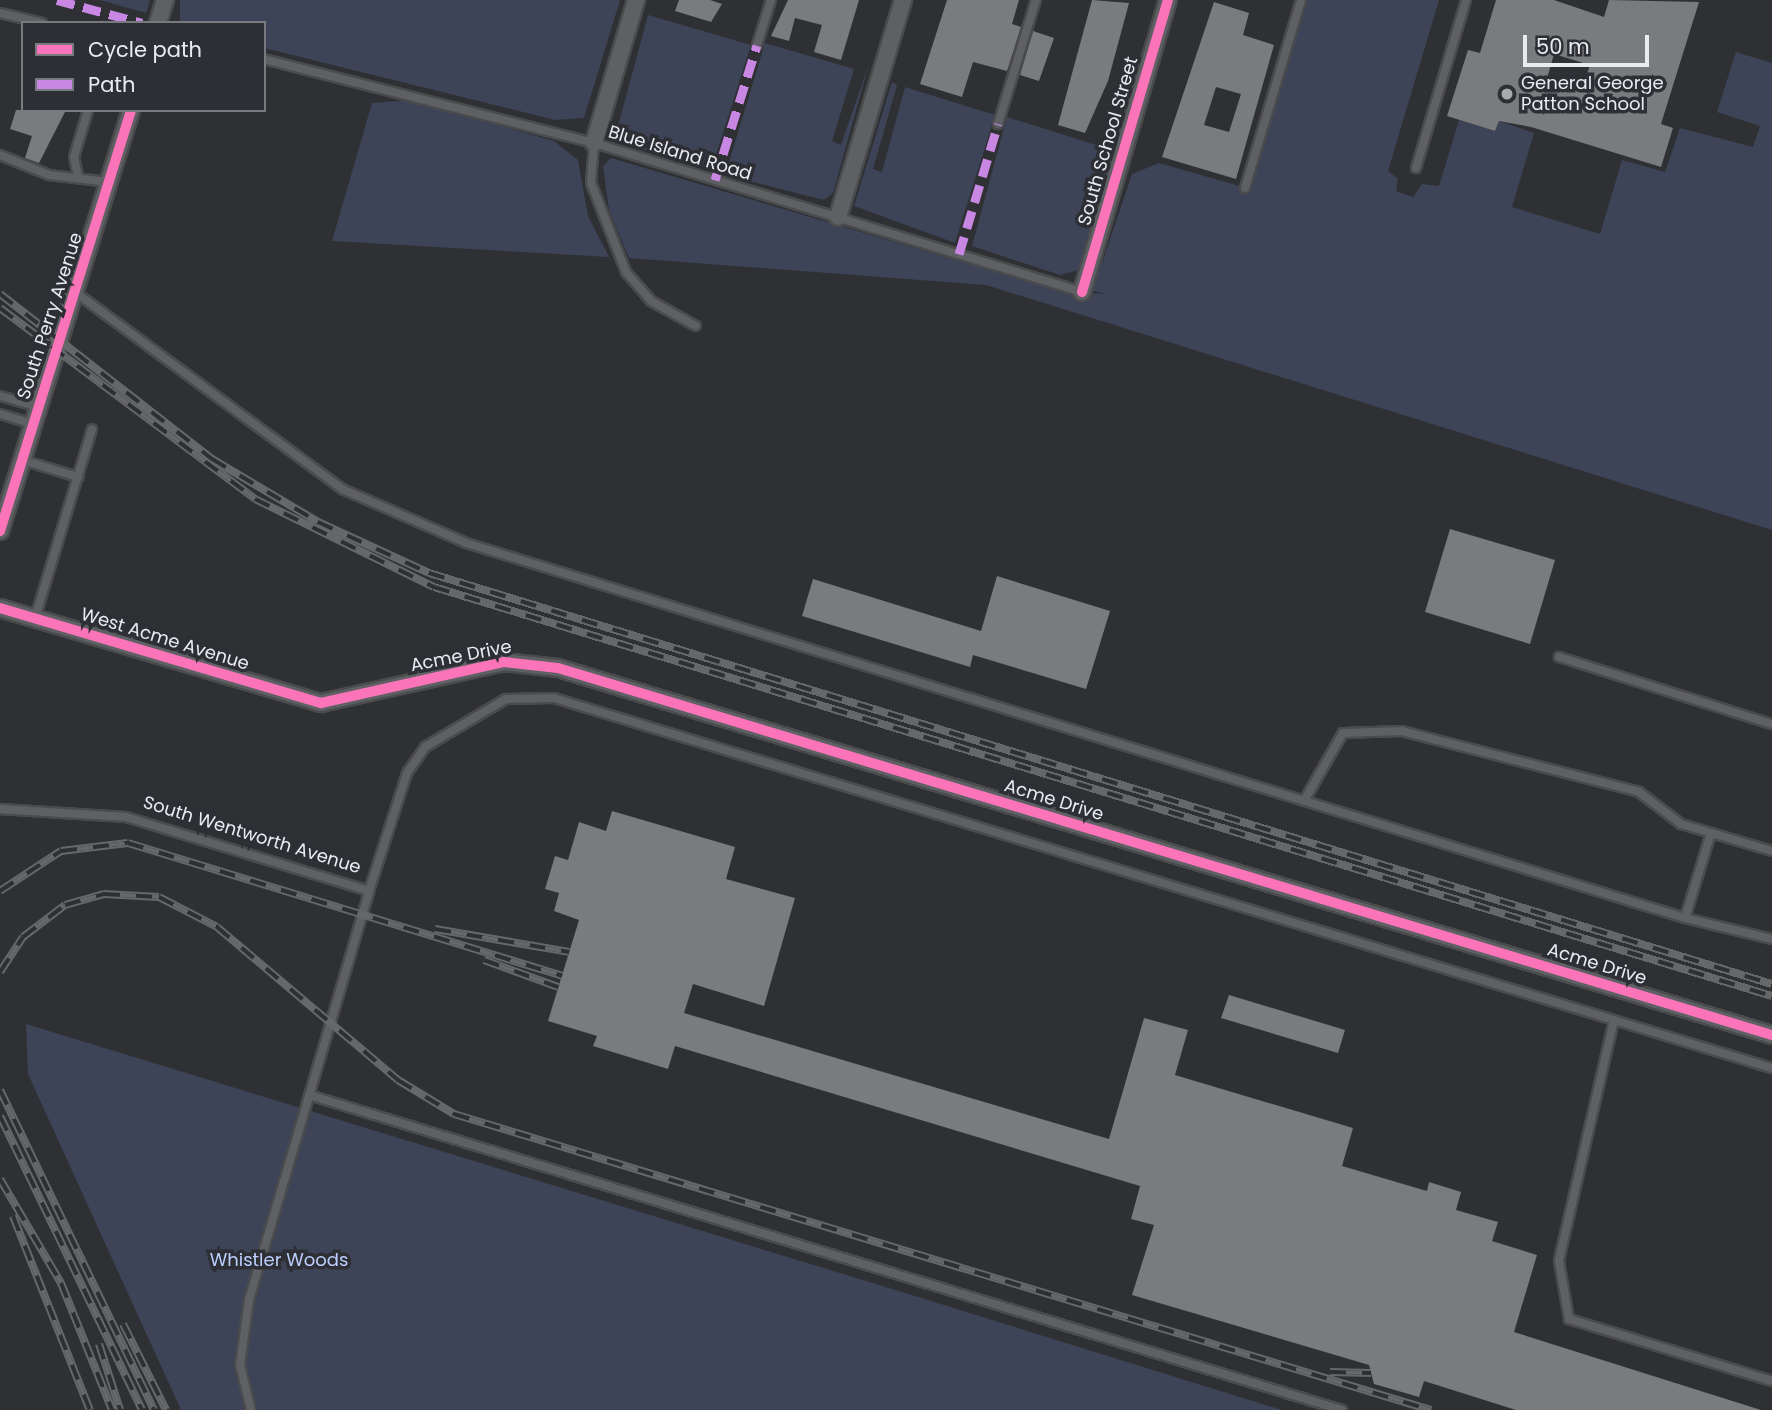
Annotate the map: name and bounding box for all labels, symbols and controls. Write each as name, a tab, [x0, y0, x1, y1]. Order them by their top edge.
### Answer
legend	[21, 21, 266, 112]
scale bar	[1527, 21, 1653, 65]
text: 50 m	[1536, 32, 1590, 61]
text: Cycle path	[88, 35, 202, 64]
street label: South School Street	[1074, 54, 1142, 228]
text: Path	[88, 70, 135, 99]
place label: General George Patton School	[1521, 73, 1664, 116]
marker: General George Patton School	[1499, 86, 1515, 102]
street label: Blue Island Road	[606, 121, 754, 185]
street label: South Perry Avenue	[13, 230, 87, 402]
street label: West Acme Avenue	[78, 603, 252, 675]
street label: Acme Drive	[409, 636, 513, 676]
street label: Acme Drive	[1002, 775, 1106, 825]
street label: South Wentworth Avenue	[140, 792, 364, 878]
street label: Acme Drive	[1545, 939, 1649, 989]
park label: Whistler Woods	[210, 1249, 348, 1271]

